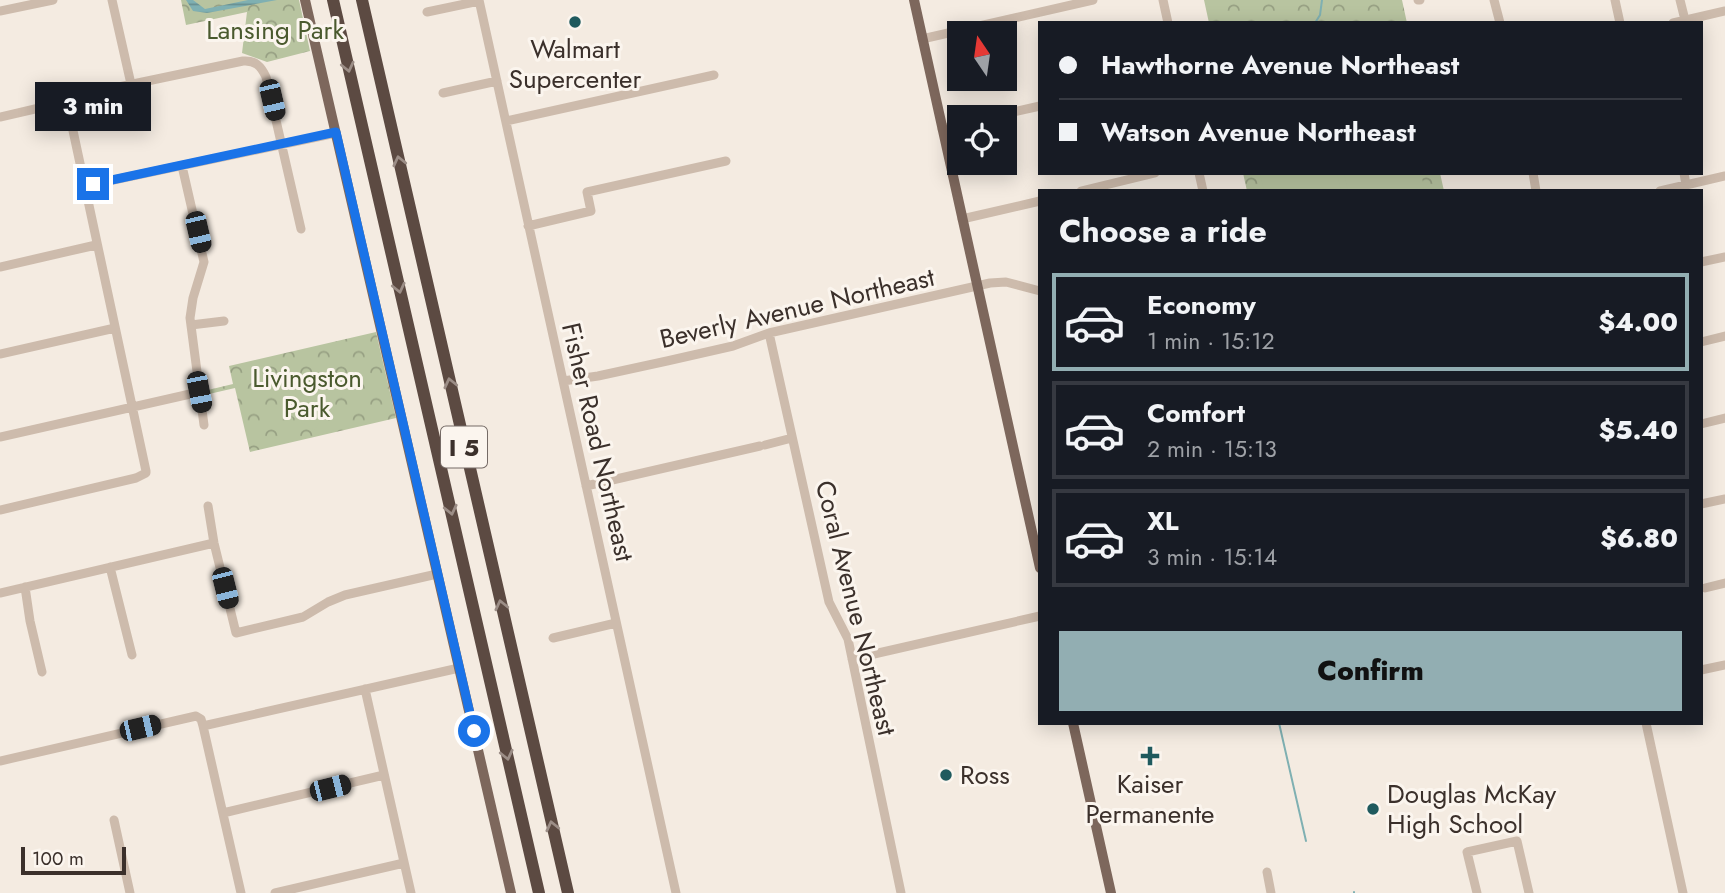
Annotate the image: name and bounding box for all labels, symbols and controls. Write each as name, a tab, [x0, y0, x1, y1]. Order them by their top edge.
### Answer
park label: Lansing Park	[206, 11, 344, 49]
marker: Walmart Supercenter	[567, 14, 583, 30]
north arrow	[947, 21, 1017, 91]
map controls	[947, 21, 1017, 175]
place label: Walmart Supercenter	[509, 30, 641, 98]
text: Hawthorne Avenue Northeast	[1101, 46, 1459, 84]
one-way arrow	[340, 60, 354, 72]
car	[258, 77, 287, 123]
callout: 3 min	[35, 82, 151, 132]
text: 3 min	[63, 89, 123, 123]
button: locate	[947, 105, 1017, 175]
text: Watson Avenue Northeast	[1101, 113, 1416, 151]
one-way arrow	[392, 156, 407, 168]
route end	[77, 168, 109, 200]
text: Choose a ride	[1059, 208, 1267, 254]
car	[184, 209, 213, 255]
street label: Beverly Avenue Northeast	[656, 258, 939, 358]
one-way arrow	[391, 282, 405, 294]
text: Economy	[1147, 286, 1256, 324]
icon: car	[1063, 291, 1126, 354]
text: $4.00	[1599, 303, 1678, 341]
street label: Fisher Road Northeast	[552, 319, 644, 566]
text: 1 min · 15:12	[1147, 324, 1275, 358]
park label: Livingston Park	[252, 359, 362, 427]
car	[185, 369, 214, 415]
one-way arrow	[444, 377, 458, 389]
text: Comfort	[1147, 394, 1245, 432]
icon: car	[1063, 399, 1126, 462]
text: $5.40	[1599, 411, 1678, 449]
road number: I 5	[441, 426, 487, 467]
text: 2 min · 15:13	[1147, 432, 1277, 466]
street label: Coral Avenue Northeast	[806, 476, 906, 740]
text: XL	[1147, 502, 1179, 540]
one-way arrow	[443, 504, 457, 516]
icon: car	[1063, 507, 1126, 570]
text: $6.80	[1600, 519, 1678, 557]
text: 3 min · 15:14	[1147, 540, 1277, 574]
car	[210, 565, 241, 611]
one-way arrow	[495, 599, 509, 611]
button: Confirm	[1059, 631, 1682, 711]
car	[118, 713, 163, 743]
route start	[458, 715, 490, 747]
marker: Kaiser Permanente	[1140, 746, 1160, 766]
one-way arrow	[499, 749, 513, 761]
place label: Ross	[960, 756, 1010, 794]
place label: Kaiser Permanente	[1086, 765, 1214, 833]
marker: Ross	[938, 767, 954, 783]
car	[308, 773, 353, 803]
place label: Douglas McKay High School	[1387, 775, 1557, 843]
marker: Douglas McKay High School	[1365, 801, 1381, 817]
one-way arrow	[546, 821, 560, 833]
scale bar	[21, 844, 126, 876]
text: 100 m	[32, 845, 84, 872]

